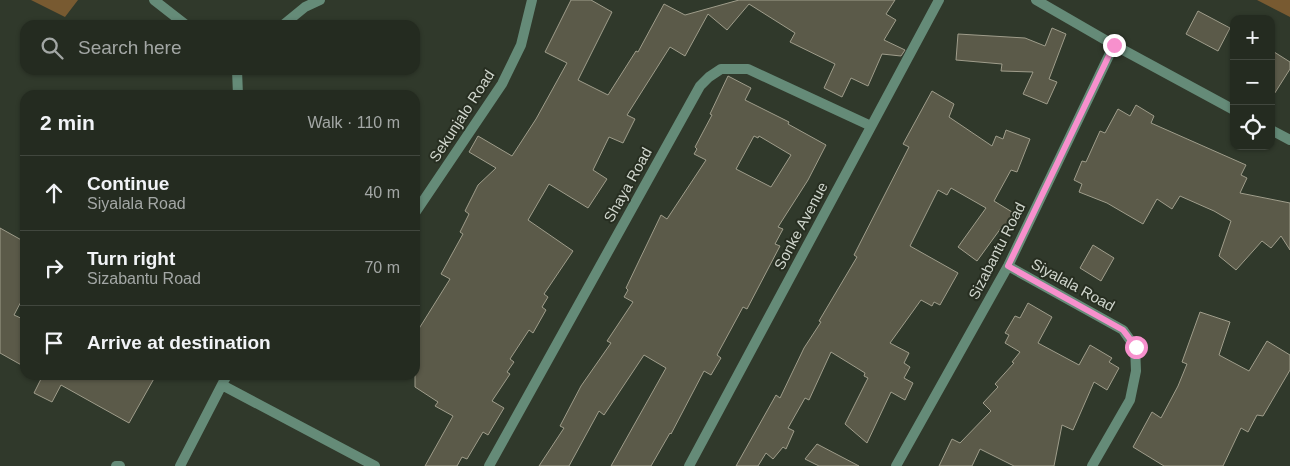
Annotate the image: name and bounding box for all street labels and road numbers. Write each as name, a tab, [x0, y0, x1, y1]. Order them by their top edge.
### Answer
street label: Sekunjalo Road	[426, 67, 498, 165]
street label: Shaya Road	[600, 145, 655, 225]
street label: Sonke Avenue	[770, 179, 831, 272]
street label: Sizabantu Road	[965, 199, 1028, 302]
street label: Siyalala Road	[1029, 255, 1118, 314]

